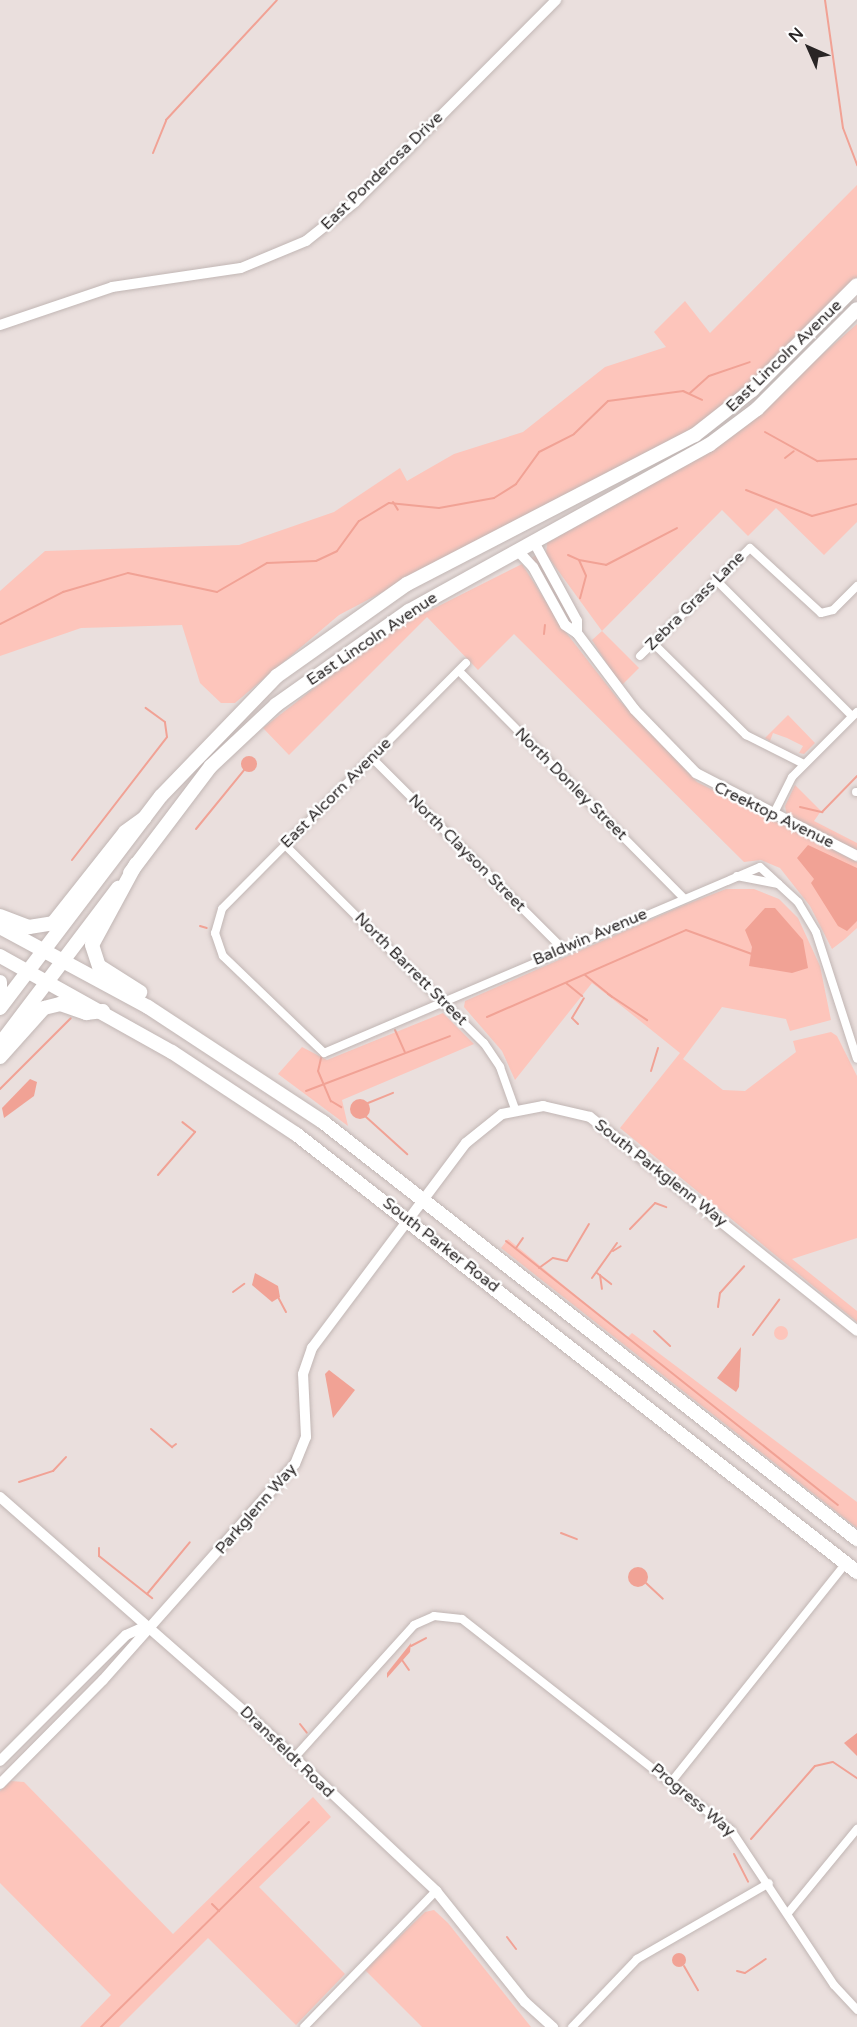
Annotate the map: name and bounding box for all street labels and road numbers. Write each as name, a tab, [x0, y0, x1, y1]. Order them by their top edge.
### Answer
street label: East Ponderosa Drive	[317, 108, 447, 234]
street label: East Lincoln Avenue	[722, 296, 846, 416]
street label: Zebra Grass Lane	[641, 547, 749, 655]
street label: East Lincoln Avenue	[303, 588, 441, 690]
street label: North Donley Street	[511, 724, 631, 844]
street label: East Alcorn Avenue	[277, 734, 395, 852]
street label: Creektop Avenue	[711, 778, 837, 852]
street label: North Clayson Street	[404, 790, 530, 916]
street label: Baldwin Avenue	[530, 904, 650, 970]
street label: North Barrett Street	[351, 909, 471, 1029]
street label: South Parkglenn Way	[591, 1115, 731, 1231]
street label: South Parker Road	[379, 1193, 503, 1297]
street label: Parkglenn Way	[211, 1460, 301, 1558]
street label: Dransfeldt Road	[236, 1702, 338, 1802]
street label: Progress Way	[647, 1759, 739, 1841]

